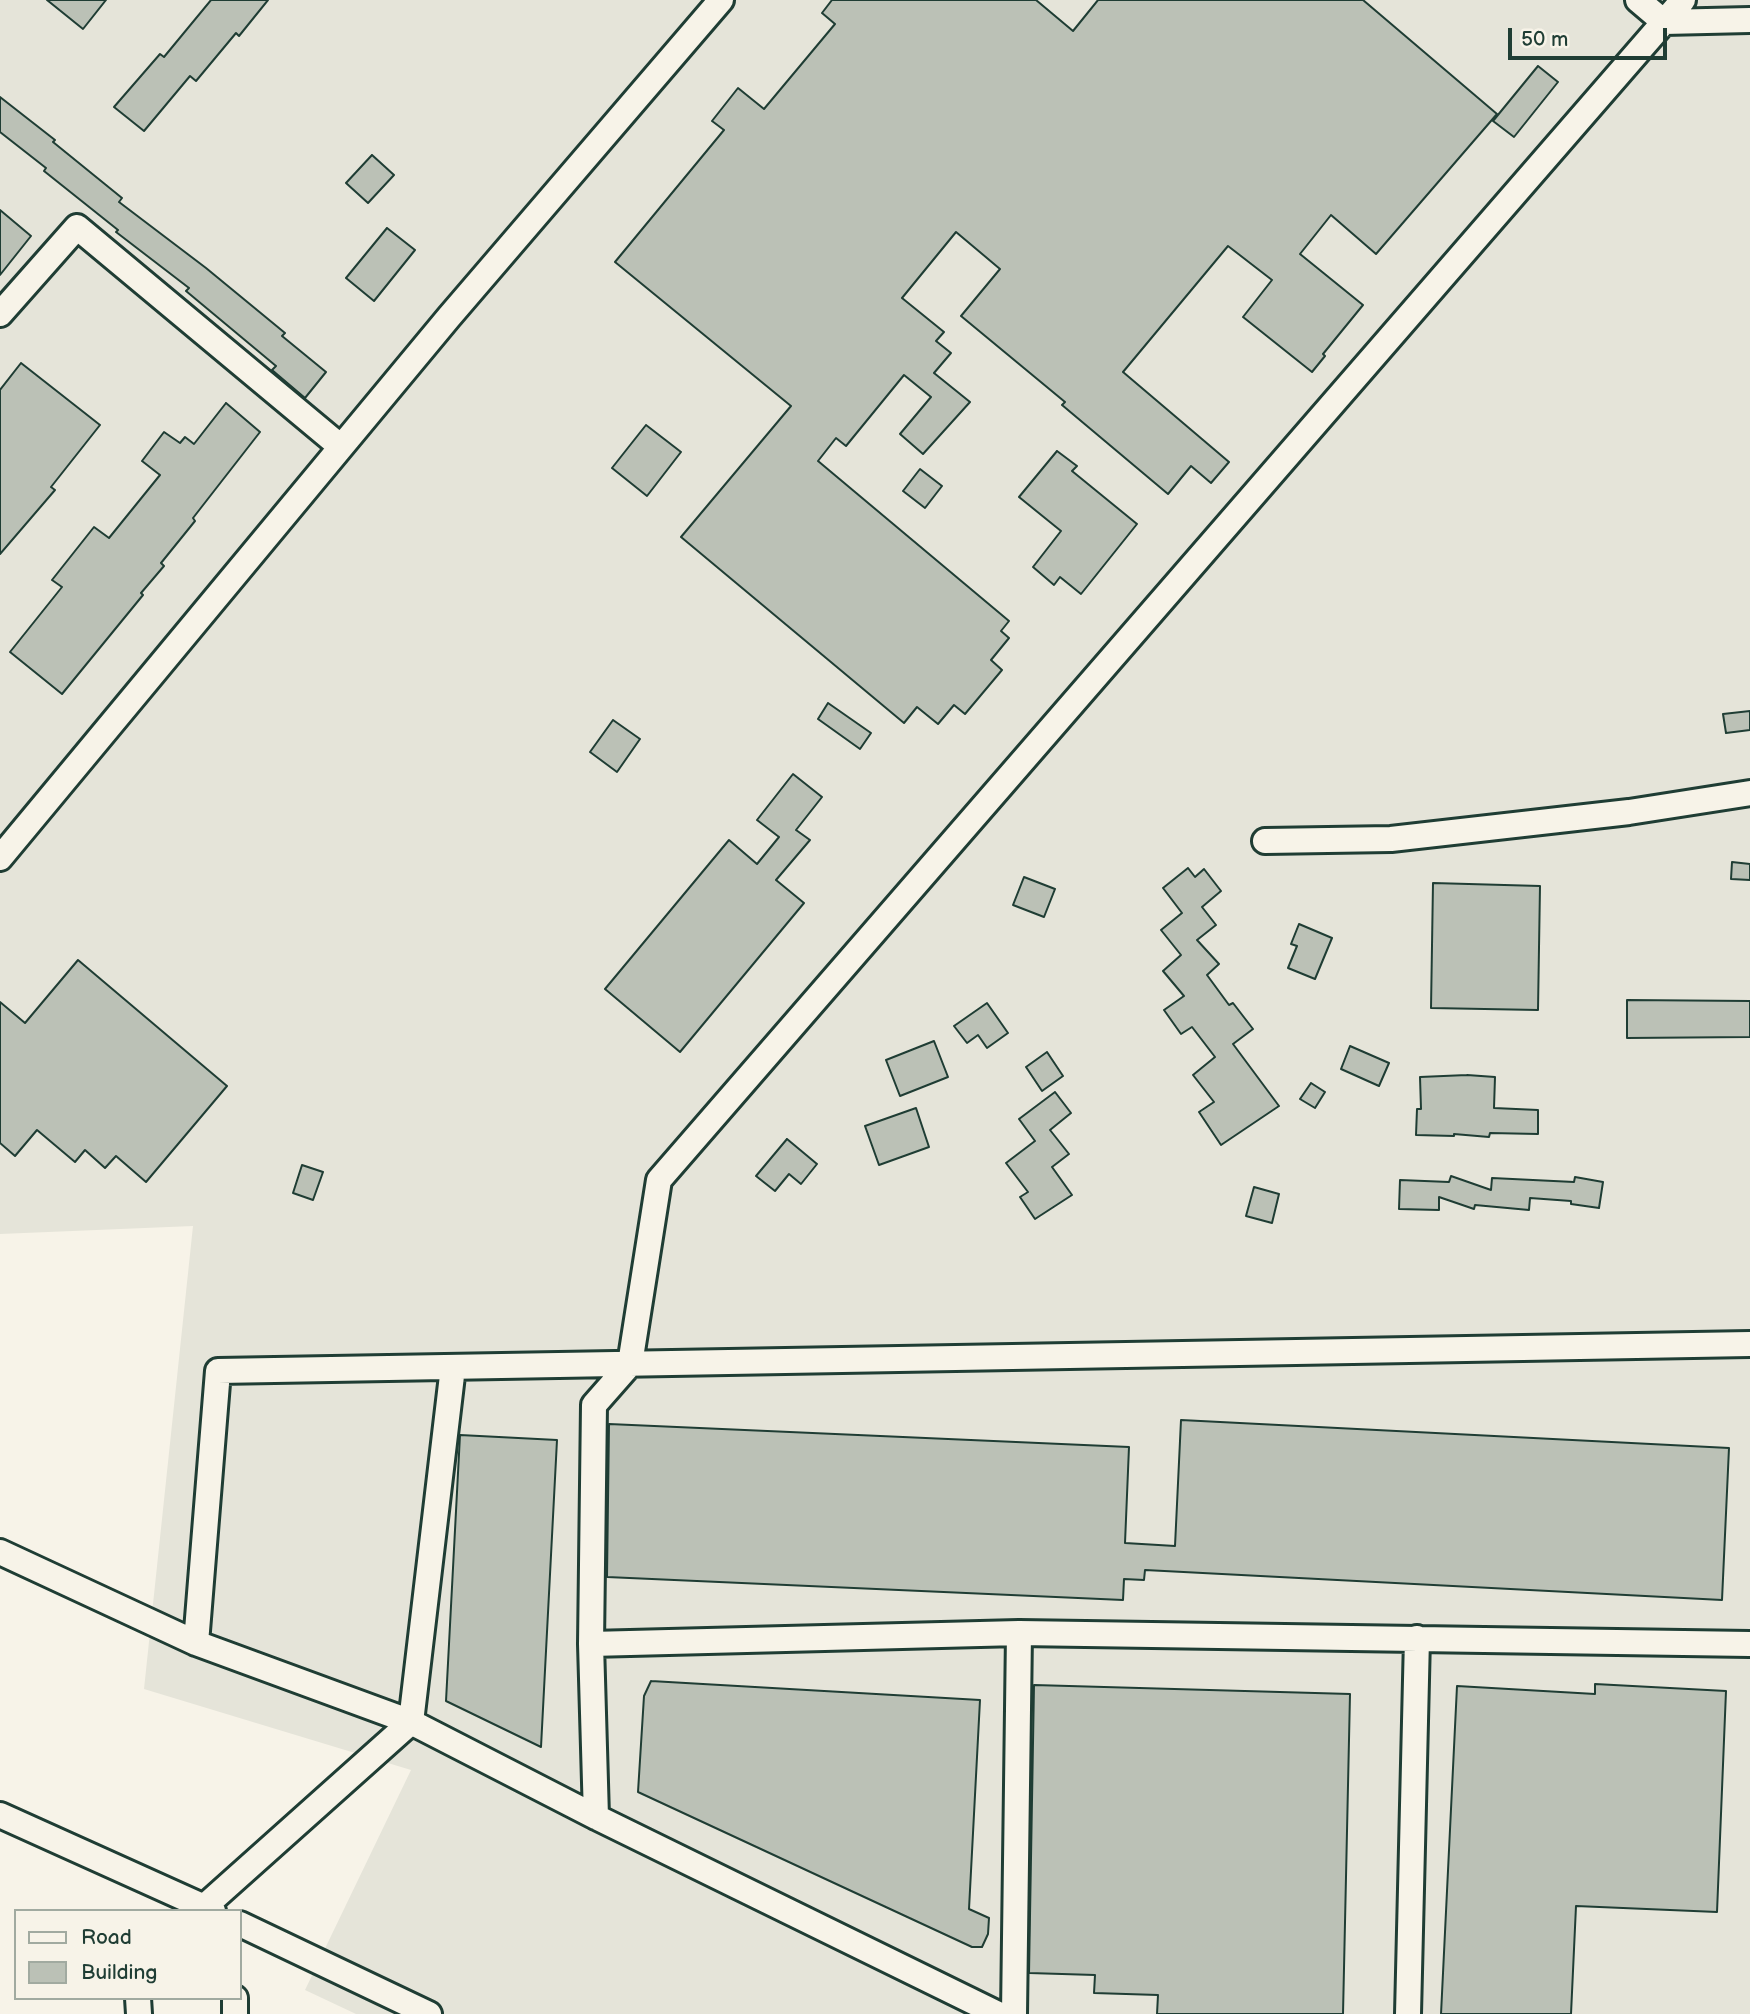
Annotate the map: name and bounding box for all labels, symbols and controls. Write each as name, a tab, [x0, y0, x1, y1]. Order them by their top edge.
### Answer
scale bar	[1512, 14, 1671, 58]
text: 50 m	[1521, 27, 1568, 52]
legend	[14, 1909, 242, 2000]
text: Road	[81, 1925, 132, 1950]
text: Building	[81, 1960, 157, 1985]

